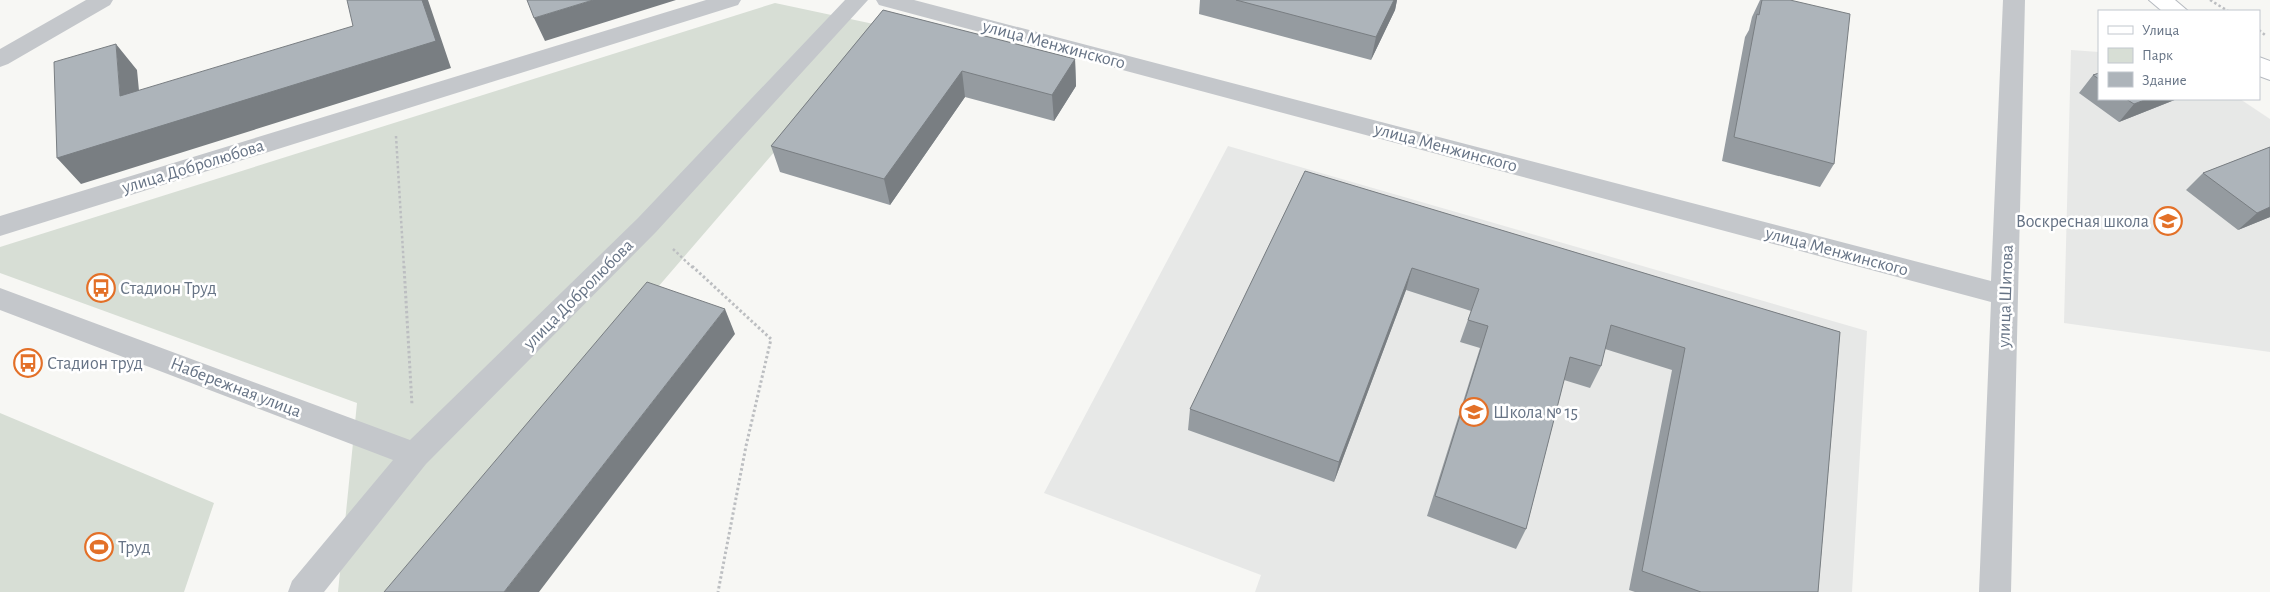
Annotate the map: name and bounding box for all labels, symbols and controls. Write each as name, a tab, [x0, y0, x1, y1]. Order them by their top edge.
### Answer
legend	[2098, 10, 2260, 100]
street label: улица Менжинского	[979, 17, 1127, 73]
text: Улица	[2142, 23, 2179, 38]
text: Парк	[2142, 48, 2173, 63]
text: Здание	[2142, 73, 2187, 88]
street label: улица Менжинского	[1371, 120, 1519, 176]
street label: улица Добролюбова	[119, 136, 266, 197]
school or university icon: Воскресная школа	[2153, 206, 2183, 236]
place label: Воскресная школа	[2016, 213, 2149, 231]
street label: улица Менжинского	[1762, 224, 1910, 280]
street label: улица Добролюбова	[519, 236, 637, 354]
street label: улица Шитова	[1995, 244, 2017, 349]
bus stop icon: Стадион Труд	[86, 273, 116, 303]
place label: Стадион Труд	[120, 280, 217, 298]
bus stop icon: Стадион труд	[13, 348, 43, 378]
street label: Набережная улица	[168, 354, 304, 421]
place label: Стадион труд	[47, 355, 143, 373]
school or university icon: Школа № 15	[1459, 397, 1489, 427]
place label: Школа № 15	[1493, 404, 1578, 422]
sports icon: Труд	[84, 532, 114, 562]
place label: Труд	[118, 539, 151, 557]

